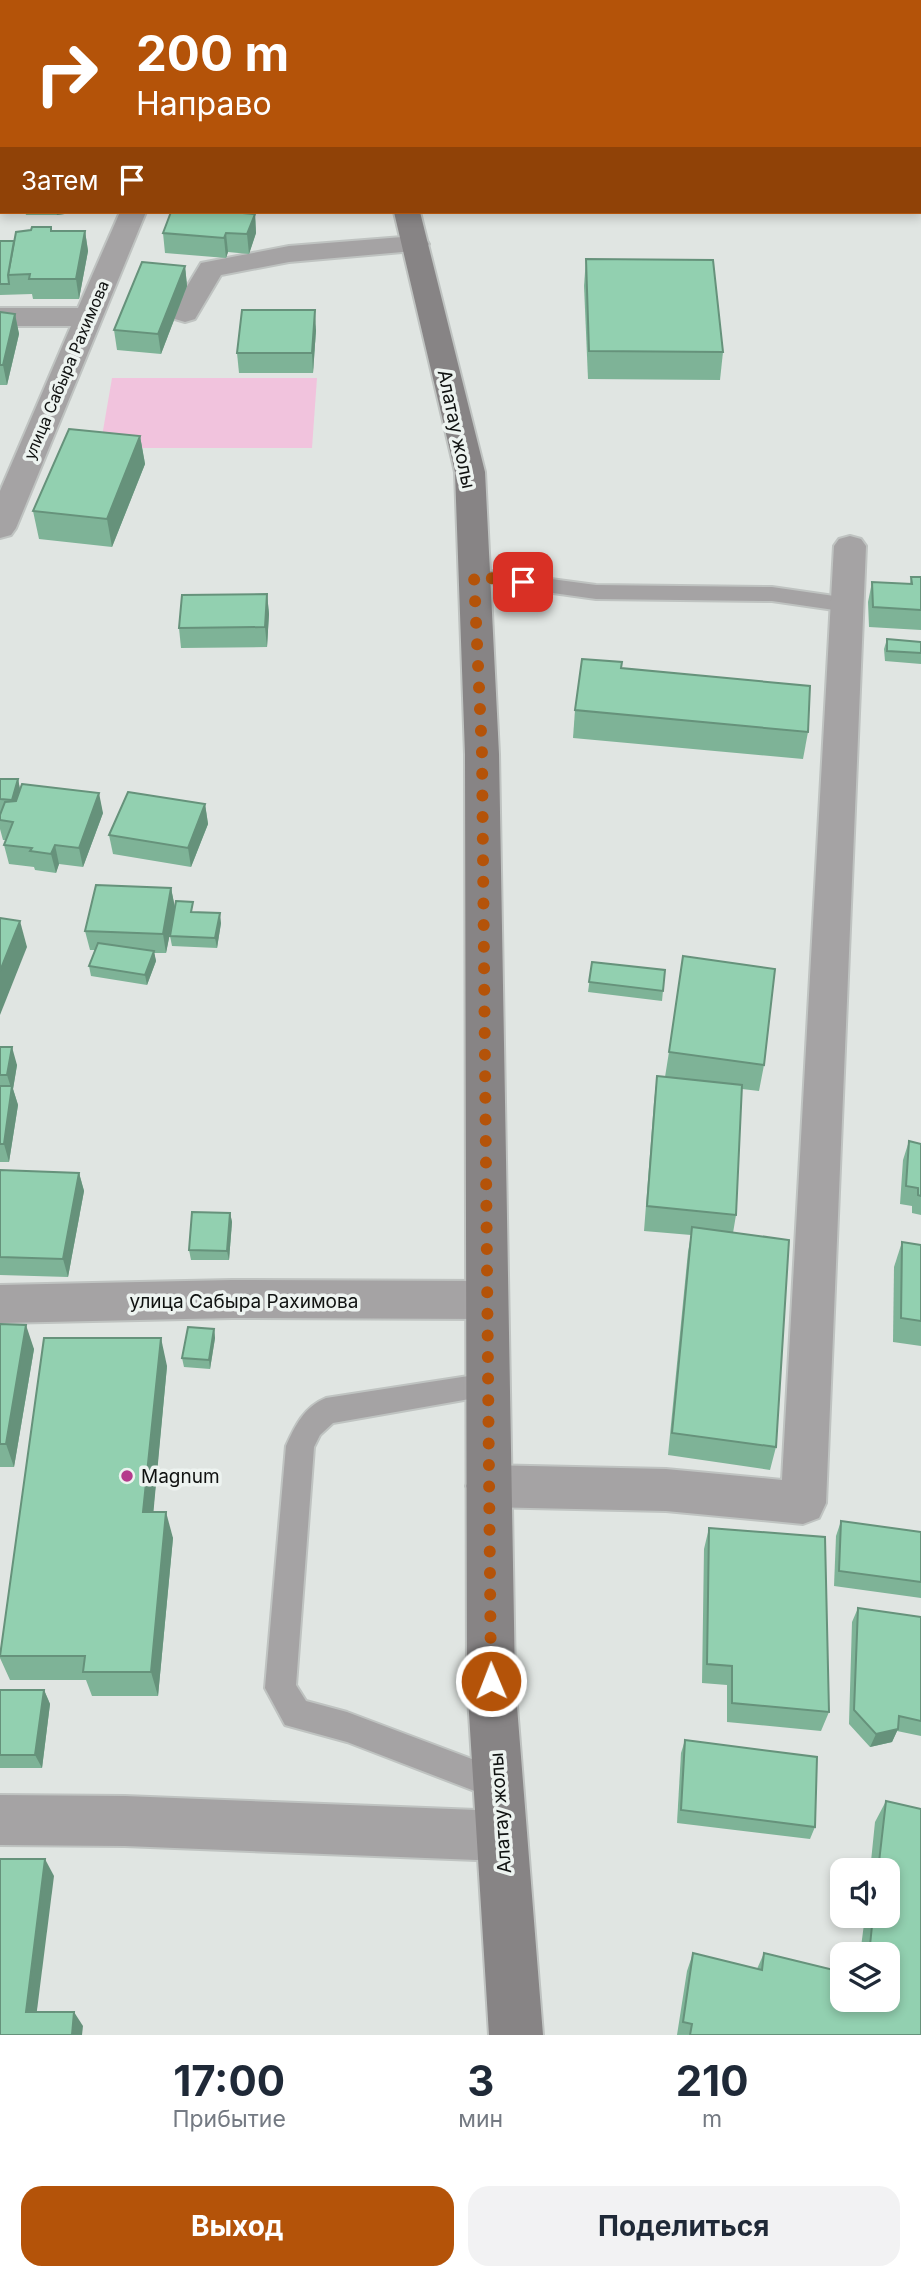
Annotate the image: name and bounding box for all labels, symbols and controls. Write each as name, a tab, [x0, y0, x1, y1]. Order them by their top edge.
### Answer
text: 200 m	[136, 24, 289, 83]
icon: right	[21, 28, 112, 119]
text: Направо	[136, 84, 272, 123]
icon: arrive	[113, 161, 151, 199]
text: Затем	[21, 165, 99, 196]
street label: улица Сабыра Рахимова	[19, 277, 113, 463]
street label: Алатау жолы	[433, 367, 480, 491]
pin	[493, 552, 553, 612]
icon: arrive	[504, 563, 542, 601]
street label: улица Сабыра Рахимова	[130, 1290, 358, 1313]
place label: Magnum	[141, 1465, 220, 1488]
marker: Magnum	[119, 1468, 135, 1484]
position arrow	[454, 1644, 528, 1718]
street label: Алатау жолы	[485, 1752, 516, 1874]
map controls	[830, 1858, 900, 2012]
button: sound	[830, 1858, 900, 1928]
button: layers	[830, 1942, 900, 2012]
text: 17:00	[173, 2055, 285, 2106]
text: 3	[467, 2055, 494, 2106]
text: 210	[676, 2055, 749, 2106]
text: Прибытие	[172, 2105, 286, 2133]
text: мин	[458, 2105, 503, 2133]
text: m	[702, 2105, 722, 2133]
button: Выход	[21, 2186, 454, 2266]
button: Поделиться	[468, 2186, 900, 2266]

